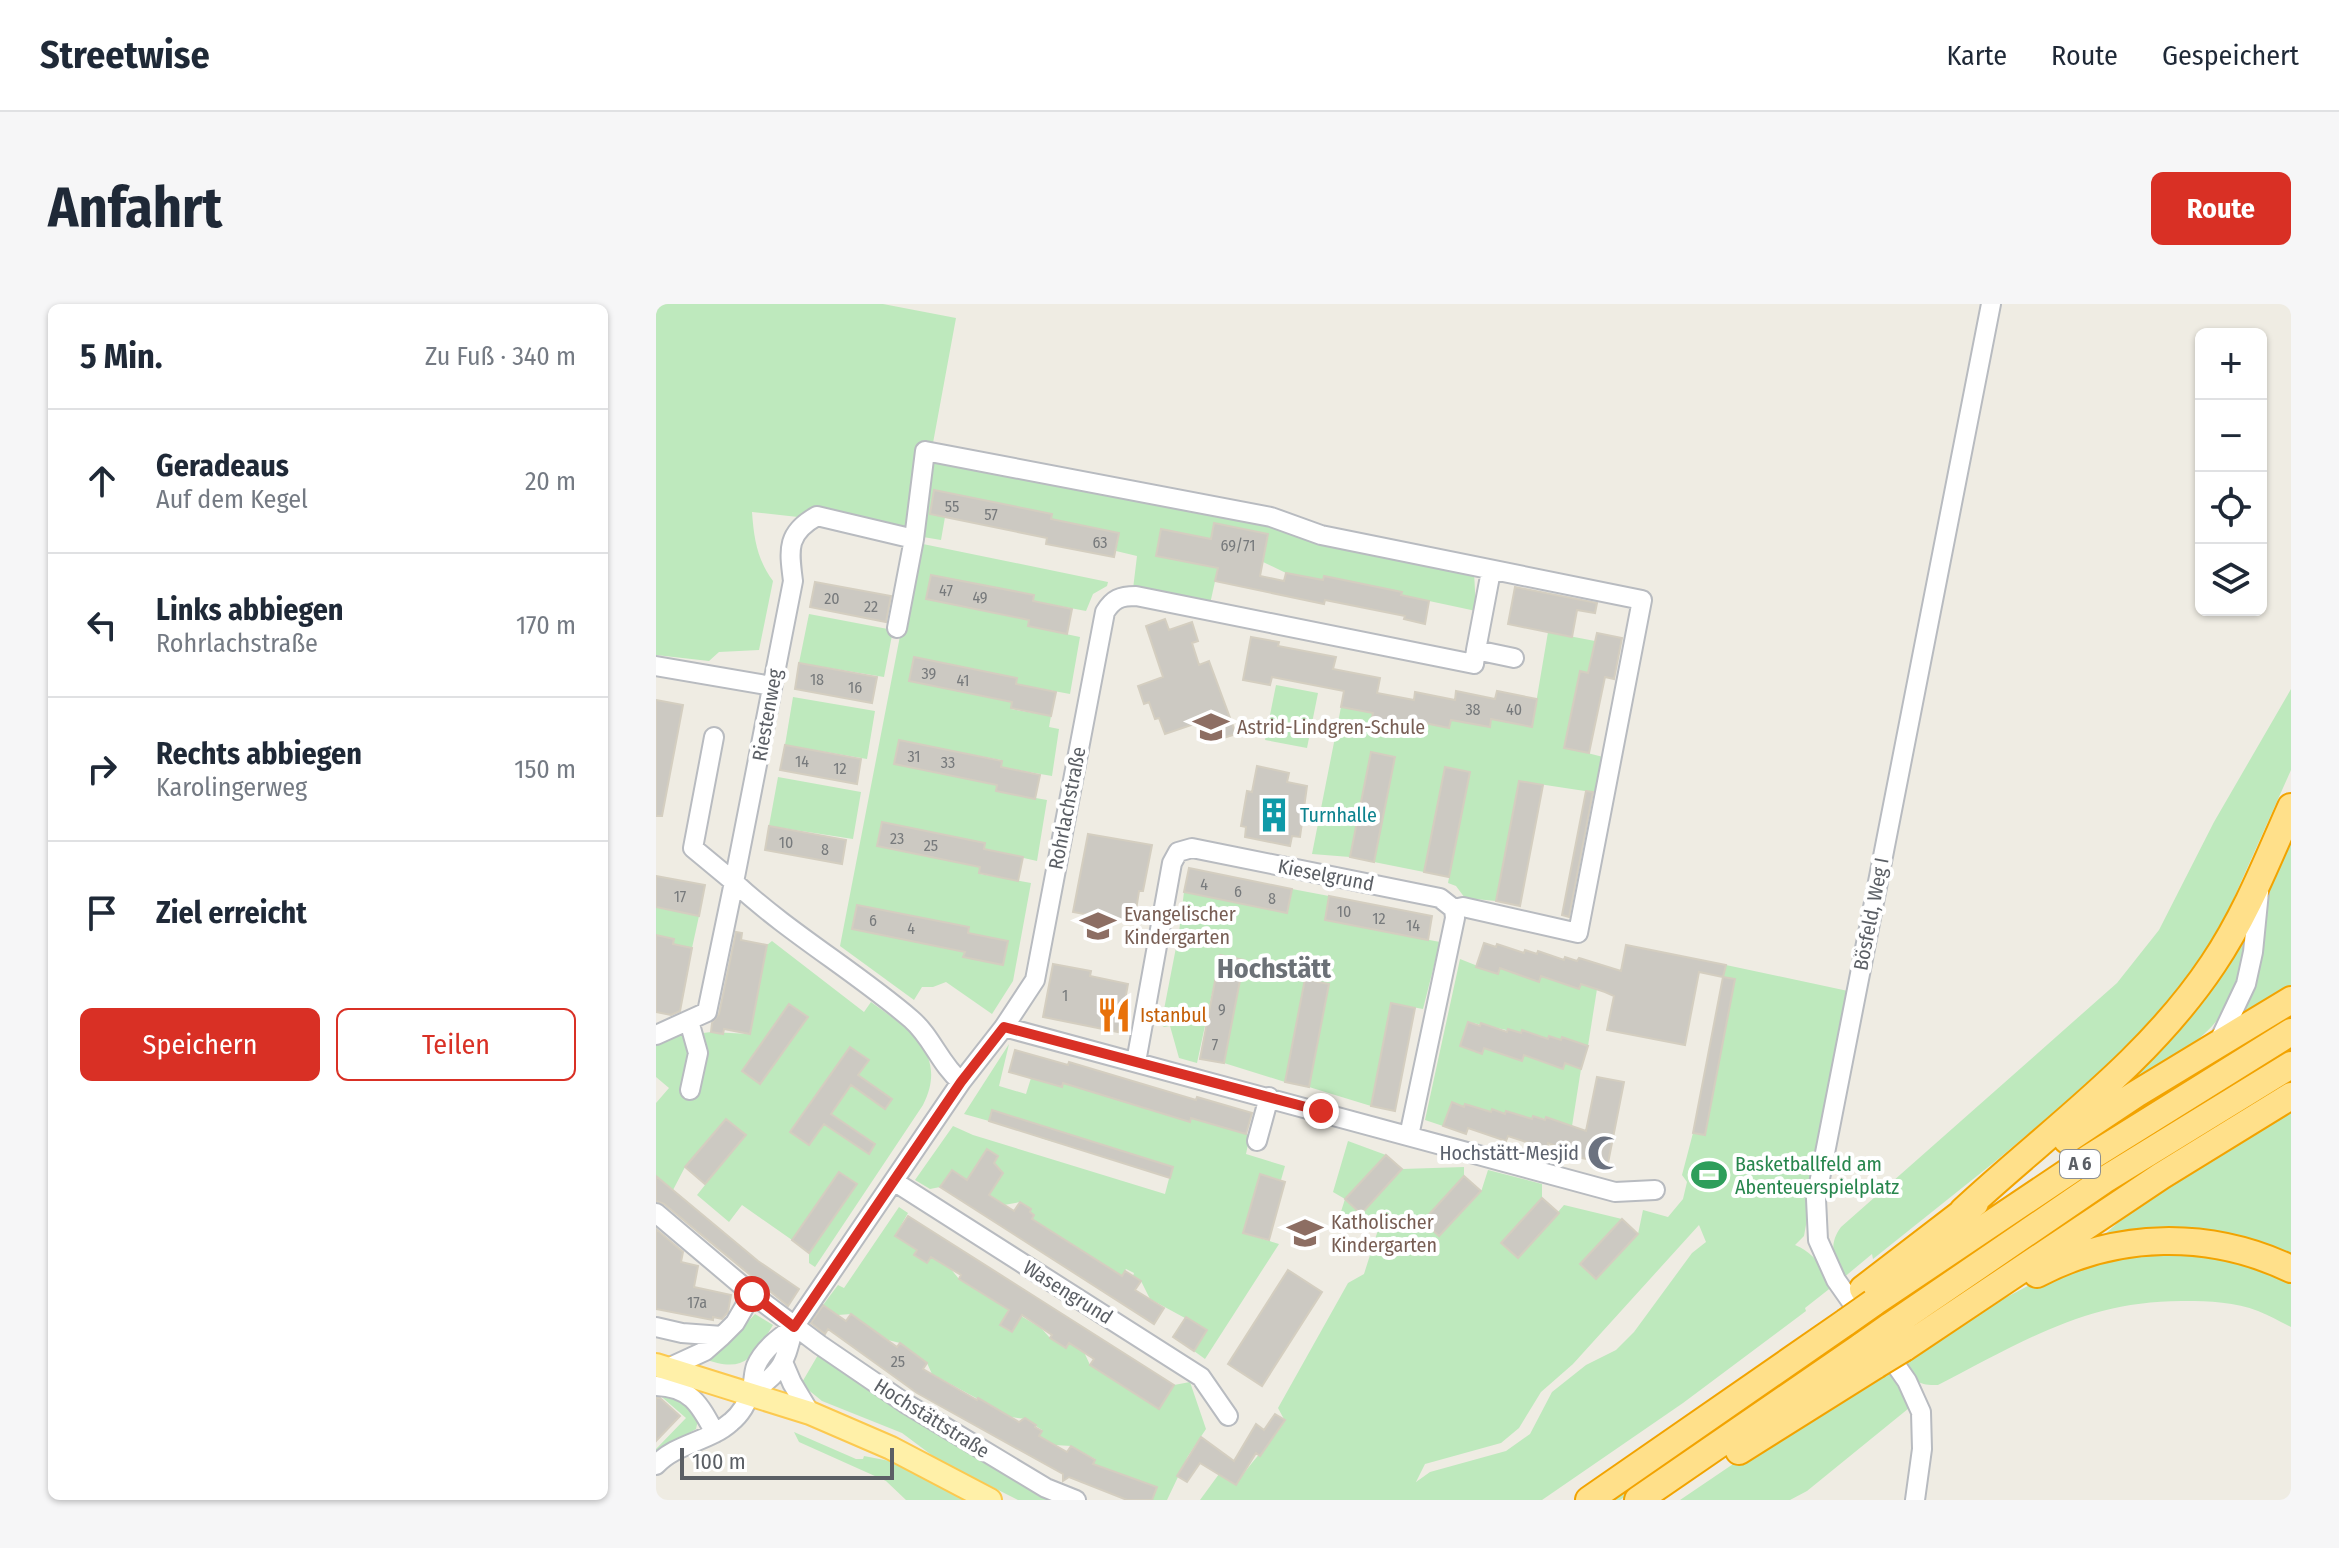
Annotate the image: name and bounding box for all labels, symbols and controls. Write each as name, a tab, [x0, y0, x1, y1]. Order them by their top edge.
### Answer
text: Streetwise	[40, 32, 210, 78]
text: Karte	[1946, 39, 2007, 72]
text: Route	[2051, 39, 2118, 72]
text: Gespeichert	[2162, 39, 2299, 72]
button: Route	[2151, 172, 2291, 245]
text: Anfahrt	[48, 175, 222, 242]
map controls	[2195, 328, 2267, 616]
button: +	[2195, 328, 2267, 400]
text: 5 Min.	[80, 336, 163, 377]
text: Zu Fuß · 340 m	[425, 341, 576, 372]
button: −	[2195, 400, 2267, 472]
text: Geradeaus	[156, 448, 289, 484]
icon: ahead	[80, 459, 124, 503]
text: 20 m	[525, 466, 576, 497]
button: locate	[2195, 472, 2267, 544]
text: Auf dem Kegel	[156, 484, 308, 515]
house number: 55	[945, 497, 959, 516]
house number: 57	[984, 505, 998, 524]
house number: 63	[1092, 533, 1108, 552]
house number: 69/71	[1221, 536, 1255, 555]
button: layers	[2195, 544, 2267, 616]
house number: 47	[939, 581, 953, 600]
house number: 49	[972, 588, 988, 607]
house number: 20	[824, 589, 840, 608]
text: Links abbiegen	[156, 592, 344, 628]
house number: 22	[864, 597, 878, 616]
icon: left	[80, 603, 124, 647]
text: 170 m	[516, 610, 576, 641]
text: Rohrlachstraße	[156, 628, 318, 659]
house number: 39	[922, 664, 937, 683]
street label: Riestenweg	[747, 666, 787, 763]
house number: 18	[810, 670, 824, 689]
house number: 41	[956, 671, 970, 690]
house number: 16	[848, 678, 862, 697]
house number: 38	[1465, 700, 1481, 719]
house number: 40	[1506, 700, 1522, 719]
school or university icon: Astrid-Lindgren-Schule	[1192, 708, 1230, 746]
place label: Astrid-Lindgren-Schule	[1237, 715, 1425, 739]
text: Rechts abbiegen	[156, 736, 362, 772]
street label: Rohrlachstraße	[1043, 745, 1091, 871]
icon: right	[80, 747, 124, 791]
house number: 31	[907, 747, 921, 766]
house number: 14	[795, 752, 809, 771]
house number: 33	[941, 753, 955, 772]
text: 150 m	[514, 754, 576, 785]
house number: 12	[833, 759, 847, 778]
text: Karolingerweg	[156, 772, 307, 803]
building icon: Turnhalle	[1255, 796, 1293, 834]
place label: Turnhalle	[1300, 803, 1377, 827]
house number: 23	[890, 829, 904, 848]
house number: 10	[779, 833, 793, 852]
house number: 25	[924, 836, 938, 855]
house number: 8	[821, 840, 829, 859]
street label: Kieselgrund	[1276, 854, 1376, 896]
street label: Bösfeld, Weg I	[1848, 855, 1894, 973]
house number: 4	[1200, 875, 1208, 894]
house number: 6	[1234, 882, 1242, 901]
house number: 17	[674, 887, 687, 906]
house number: 8	[1268, 889, 1276, 908]
icon: arrive	[80, 891, 124, 935]
text: Ziel erreicht	[156, 895, 307, 931]
place label: Evangelischer Kindergarten	[1124, 902, 1236, 949]
house number: 10	[1337, 902, 1351, 921]
school or university icon: Evangelischer Kindergarten	[1079, 907, 1117, 945]
house number: 12	[1372, 909, 1386, 928]
house number: 6	[869, 911, 877, 930]
house number: 14	[1406, 916, 1420, 935]
house number: 4	[907, 919, 915, 938]
district label: Hochstätt	[1217, 952, 1332, 985]
house number: 1	[1062, 986, 1068, 1005]
restaurant icon: Istanbul	[1095, 996, 1133, 1034]
house number: 9	[1218, 1000, 1226, 1019]
place label: Istanbul	[1140, 1003, 1207, 1027]
button: Speichern	[80, 1008, 320, 1081]
button: Teilen	[336, 1008, 576, 1081]
house number: 7	[1212, 1035, 1219, 1054]
route end	[1303, 1093, 1339, 1129]
mosque icon: Hochstätt-Mesjid	[1586, 1134, 1624, 1172]
place label: Hochstätt-Mesjid	[1439, 1141, 1579, 1165]
road number: A 6	[2060, 1150, 2100, 1178]
place label: Basketballfeld am Abenteuerspielplatz	[1735, 1152, 1899, 1199]
sports icon: Basketballfeld am Abenteuerspielplatz	[1690, 1156, 1728, 1194]
place label: Katholischer Kindergarten	[1331, 1210, 1437, 1257]
school or university icon: Katholischer Kindergarten	[1286, 1214, 1324, 1252]
street label: Wasengrund	[1019, 1255, 1117, 1329]
route start	[734, 1276, 770, 1312]
house number: 17a	[687, 1293, 707, 1312]
house number: 25	[891, 1352, 905, 1371]
street label: Hochstättstraße	[870, 1373, 994, 1463]
scale bar	[680, 1444, 894, 1480]
text: 100 m	[692, 1448, 746, 1475]

